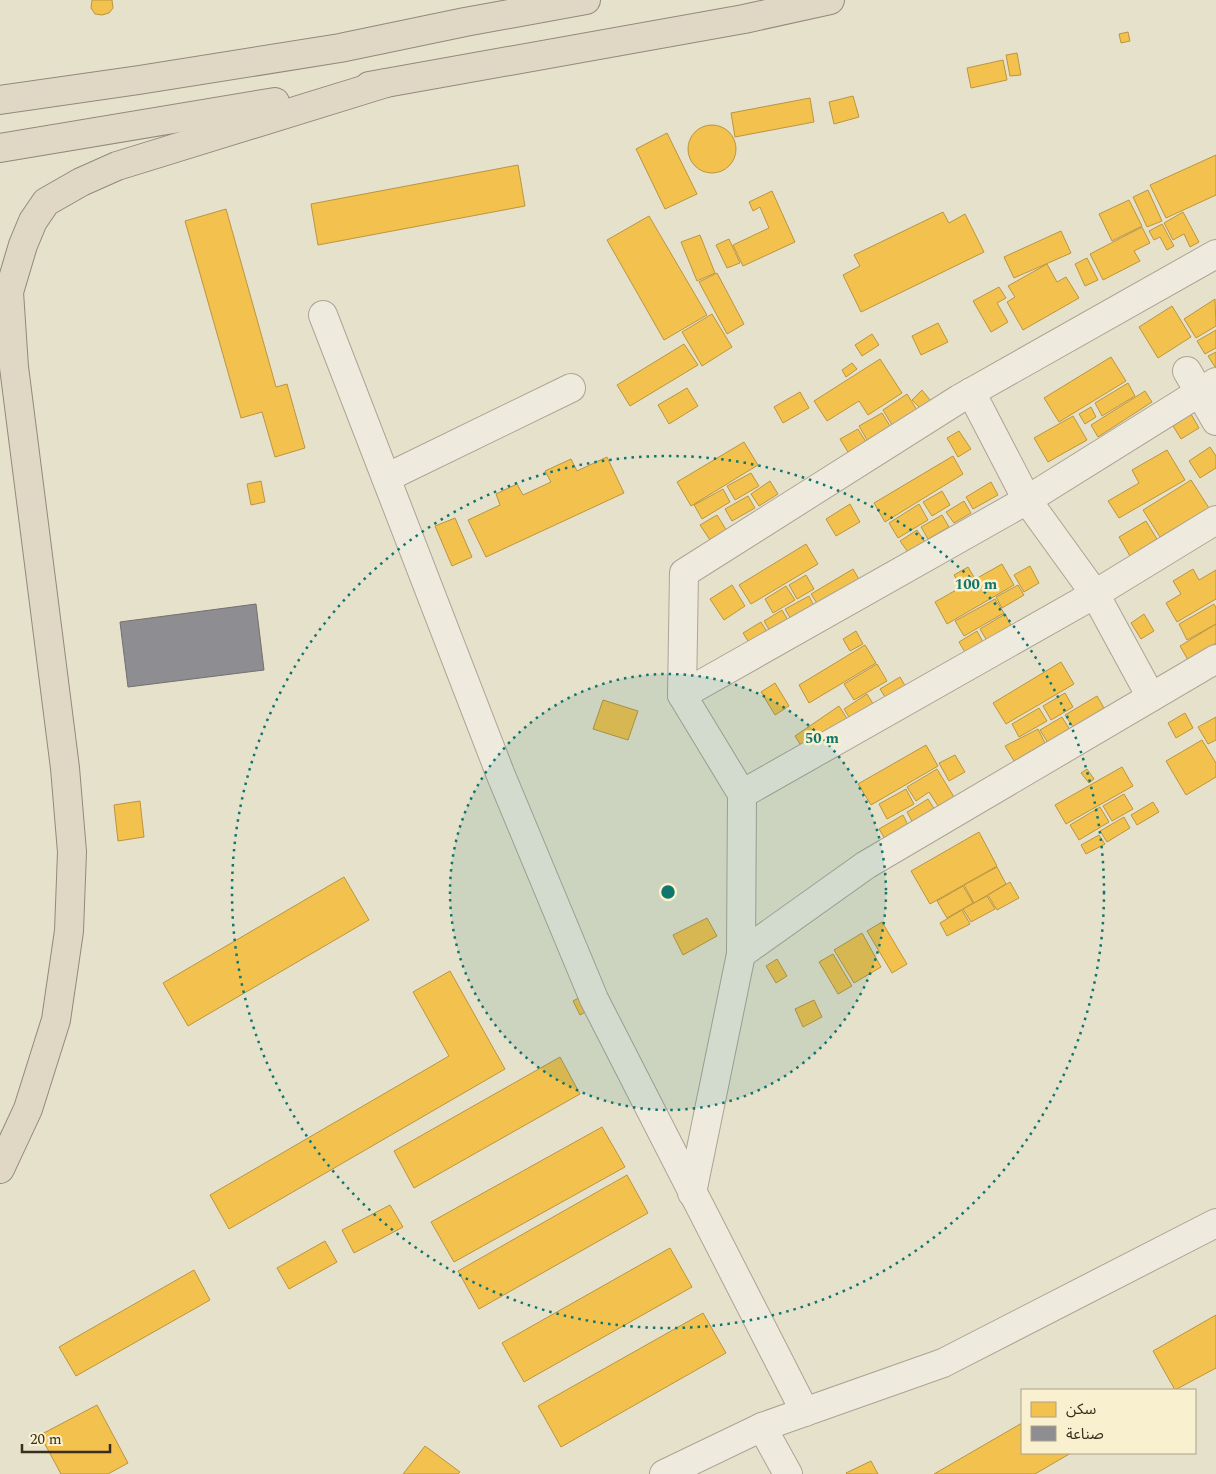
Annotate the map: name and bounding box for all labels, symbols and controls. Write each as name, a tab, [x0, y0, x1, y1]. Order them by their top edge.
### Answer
text: 100 m	[955, 573, 998, 596]
text: 50 m	[805, 727, 840, 750]
centre of rings	[659, 883, 677, 901]
legend	[1021, 1389, 1196, 1454]
text: سكن	[1066, 1398, 1097, 1421]
scale bar	[22, 1422, 110, 1454]
text: صناعة	[1066, 1423, 1104, 1446]
text: 20 m	[30, 1428, 62, 1451]

